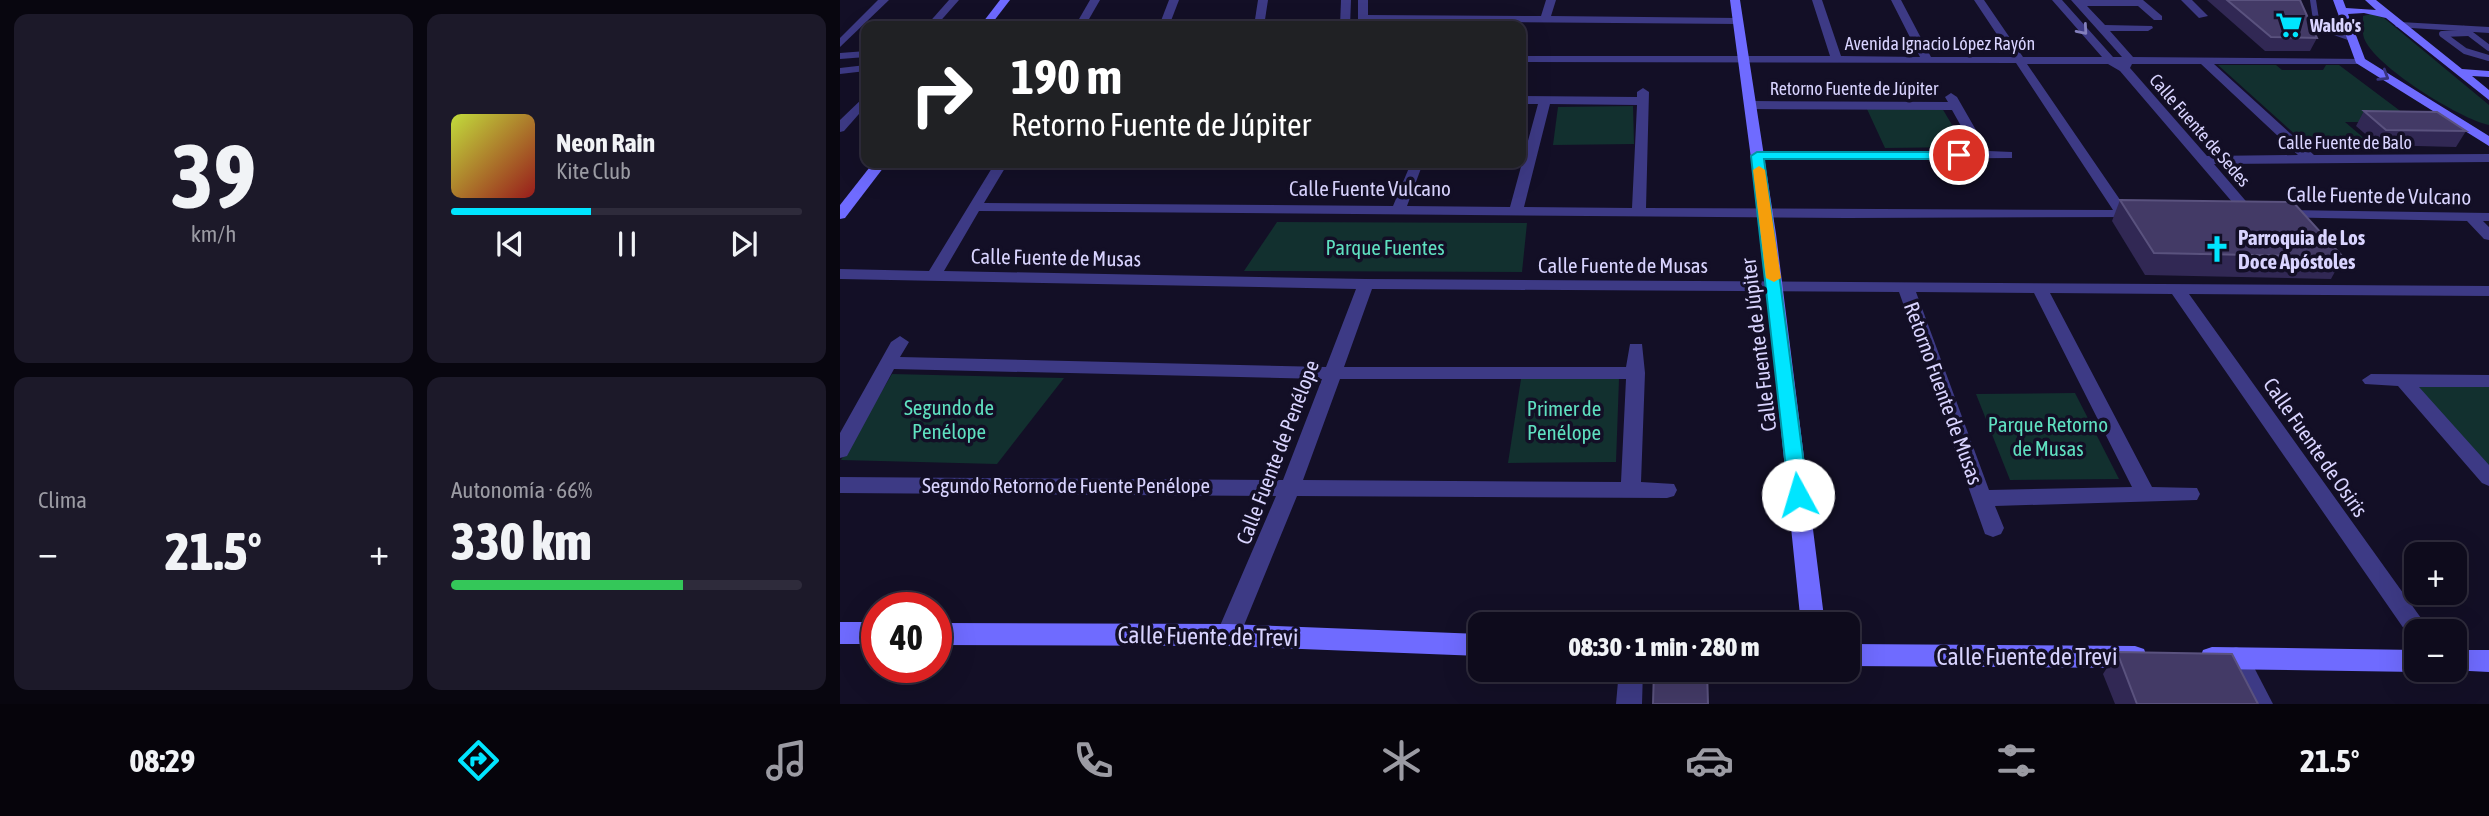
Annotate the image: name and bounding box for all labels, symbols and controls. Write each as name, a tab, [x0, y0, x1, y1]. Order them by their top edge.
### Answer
supermarket icon: Waldo's	[2274, 10, 2304, 40]
place label: Waldo's	[2309, 15, 2362, 36]
one-way arrow	[2075, 22, 2087, 35]
street label: Avenida Ignacio López Rayón	[1845, 33, 2035, 54]
text: 190 m	[1011, 48, 1122, 104]
icon: right	[896, 49, 987, 140]
one-way arrow	[2376, 67, 2389, 80]
street label: Calle Fuente de Sedes	[2145, 69, 2255, 191]
street label: Retorno Fuente de Júpiter	[1770, 78, 1939, 99]
text: Retorno Fuente de Júpiter	[1011, 106, 1311, 143]
text: 39	[171, 123, 256, 227]
pin	[1929, 125, 1989, 185]
text: Neon Rain	[556, 128, 655, 158]
street label: Calle Fuente de Balo	[2278, 132, 2412, 153]
icon: arrive	[1940, 136, 1978, 174]
text: Kite Club	[556, 158, 631, 184]
street label: Calle Fuente Vulcano	[1289, 176, 1451, 200]
street label: Calle Fuente de Vulcano	[2287, 181, 2471, 209]
text: km/h	[191, 221, 236, 247]
icon: previous	[491, 225, 529, 263]
icon: pause	[608, 225, 646, 263]
icon: next	[725, 225, 763, 263]
place label: Parroquia de Los Doce Apóstoles	[2238, 225, 2366, 273]
church icon: Parroquia de Los Doce Apóstoles	[2202, 234, 2232, 264]
park label: Parque Fuentes	[1325, 235, 1445, 259]
street label: Calle Fuente de Musas	[971, 244, 1141, 270]
street label: Calle Fuente de Musas	[1538, 253, 1708, 277]
street label: Calle Fuente de Júpiter	[1735, 256, 1781, 433]
street label: Retorno Fuente de Musas	[1900, 298, 1988, 488]
street label: Calle Fuente de Penélope	[1231, 357, 1323, 547]
street label: Calle Fuente de Osiris	[2259, 373, 2373, 521]
park label: Segundo de Penélope	[904, 395, 994, 443]
park label: Primer de Penélope	[1527, 396, 1601, 444]
park label: Parque Retorno de Musas	[1988, 412, 2108, 460]
position arrow	[1761, 458, 1835, 532]
street label: Segundo Retorno de Fuente Penélope	[922, 473, 1210, 497]
text: Autonomía · 66%	[451, 477, 592, 503]
text: Clima	[38, 487, 87, 513]
text: 330 km	[451, 511, 592, 571]
text: 21.5°	[165, 521, 262, 581]
text: −	[38, 530, 58, 573]
text: +	[369, 530, 389, 573]
map controls	[2404, 542, 2467, 682]
button: +	[2404, 542, 2467, 605]
speed limit sign: 40	[861, 592, 952, 683]
button: −	[2404, 619, 2467, 682]
street label: Calle Fuente de Trevi	[1117, 621, 1299, 651]
text: 08:30 · 1 min · 280 m	[1569, 632, 1759, 662]
street label: Calle Fuente de Trevi	[1937, 643, 2117, 670]
icon: directions	[454, 736, 503, 785]
icon: music	[762, 736, 811, 785]
icon: phone	[1069, 736, 1118, 785]
icon: climate	[1377, 736, 1426, 785]
icon: car	[1685, 736, 1734, 785]
icon: filters	[1992, 736, 2041, 785]
text: 08:29	[129, 742, 195, 779]
text: 21.5°	[2300, 742, 2360, 779]

